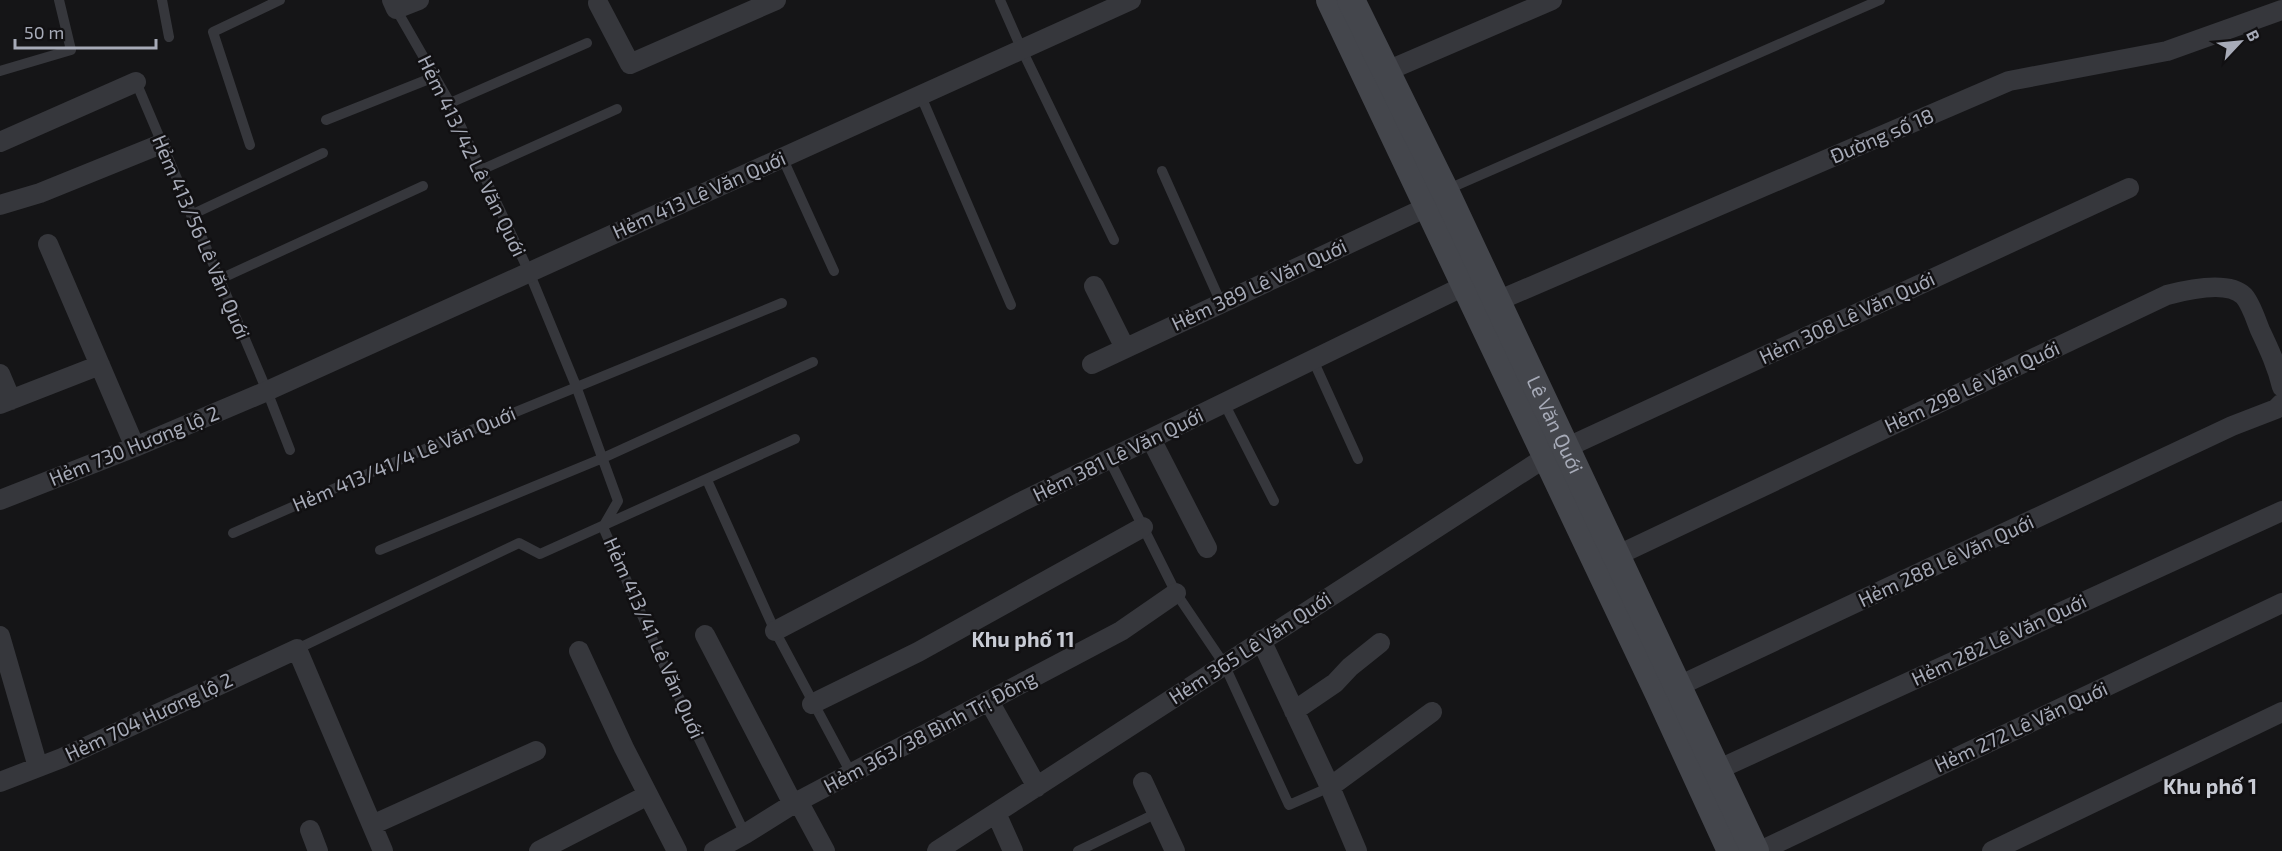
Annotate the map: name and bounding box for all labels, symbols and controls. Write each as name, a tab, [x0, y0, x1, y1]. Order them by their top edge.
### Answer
scale bar	[15, 12, 156, 50]
north arrow	[2210, 12, 2270, 72]
text: 50 m	[24, 21, 64, 43]
text: B	[2243, 26, 2265, 44]
street label: Hẻm 413/42 Lê Văn Quới	[414, 51, 532, 260]
street label: Đường số 18	[1826, 102, 1937, 168]
street label: Hẻm 413/56 Lê Văn Quới	[148, 131, 256, 342]
street label: Hẻm 413 Lê Văn Quới	[608, 145, 789, 243]
street label: Hẻm 389 Lê Văn Quới	[1167, 233, 1350, 335]
street label: Hẻm 308 Lê Văn Quới	[1755, 266, 1938, 368]
street label: Hẻm 298 Lê Văn Quới	[1880, 335, 2063, 437]
street label: Lê Văn Quới	[1522, 372, 1589, 477]
street label: Hẻm 730 Hương lộ 2	[45, 400, 222, 490]
street label: Hẻm 413/41/4 Lê Văn Quới	[288, 400, 519, 516]
street label: Hẻm 381 Lê Văn Quới	[1028, 402, 1207, 506]
street label: Hẻm 288 Lê Văn Quới	[1854, 509, 2037, 611]
street label: Hẻm 413/41 Lê Văn Quới	[600, 533, 710, 742]
street label: Hẻm 365 Lê Văn Quới	[1164, 586, 1335, 709]
street label: Hẻm 282 Lê Văn Quới	[1907, 588, 2090, 690]
district label: Khu phố 11	[971, 626, 1075, 651]
street label: Hẻm 363/38 Bình Trị Đông	[819, 665, 1040, 797]
street label: Hẻm 704 Hương lộ 2	[61, 667, 236, 765]
street label: Hẻm 272 Lê Văn Quới	[1930, 675, 2111, 777]
district label: Khu phố 1	[2163, 773, 2257, 798]

